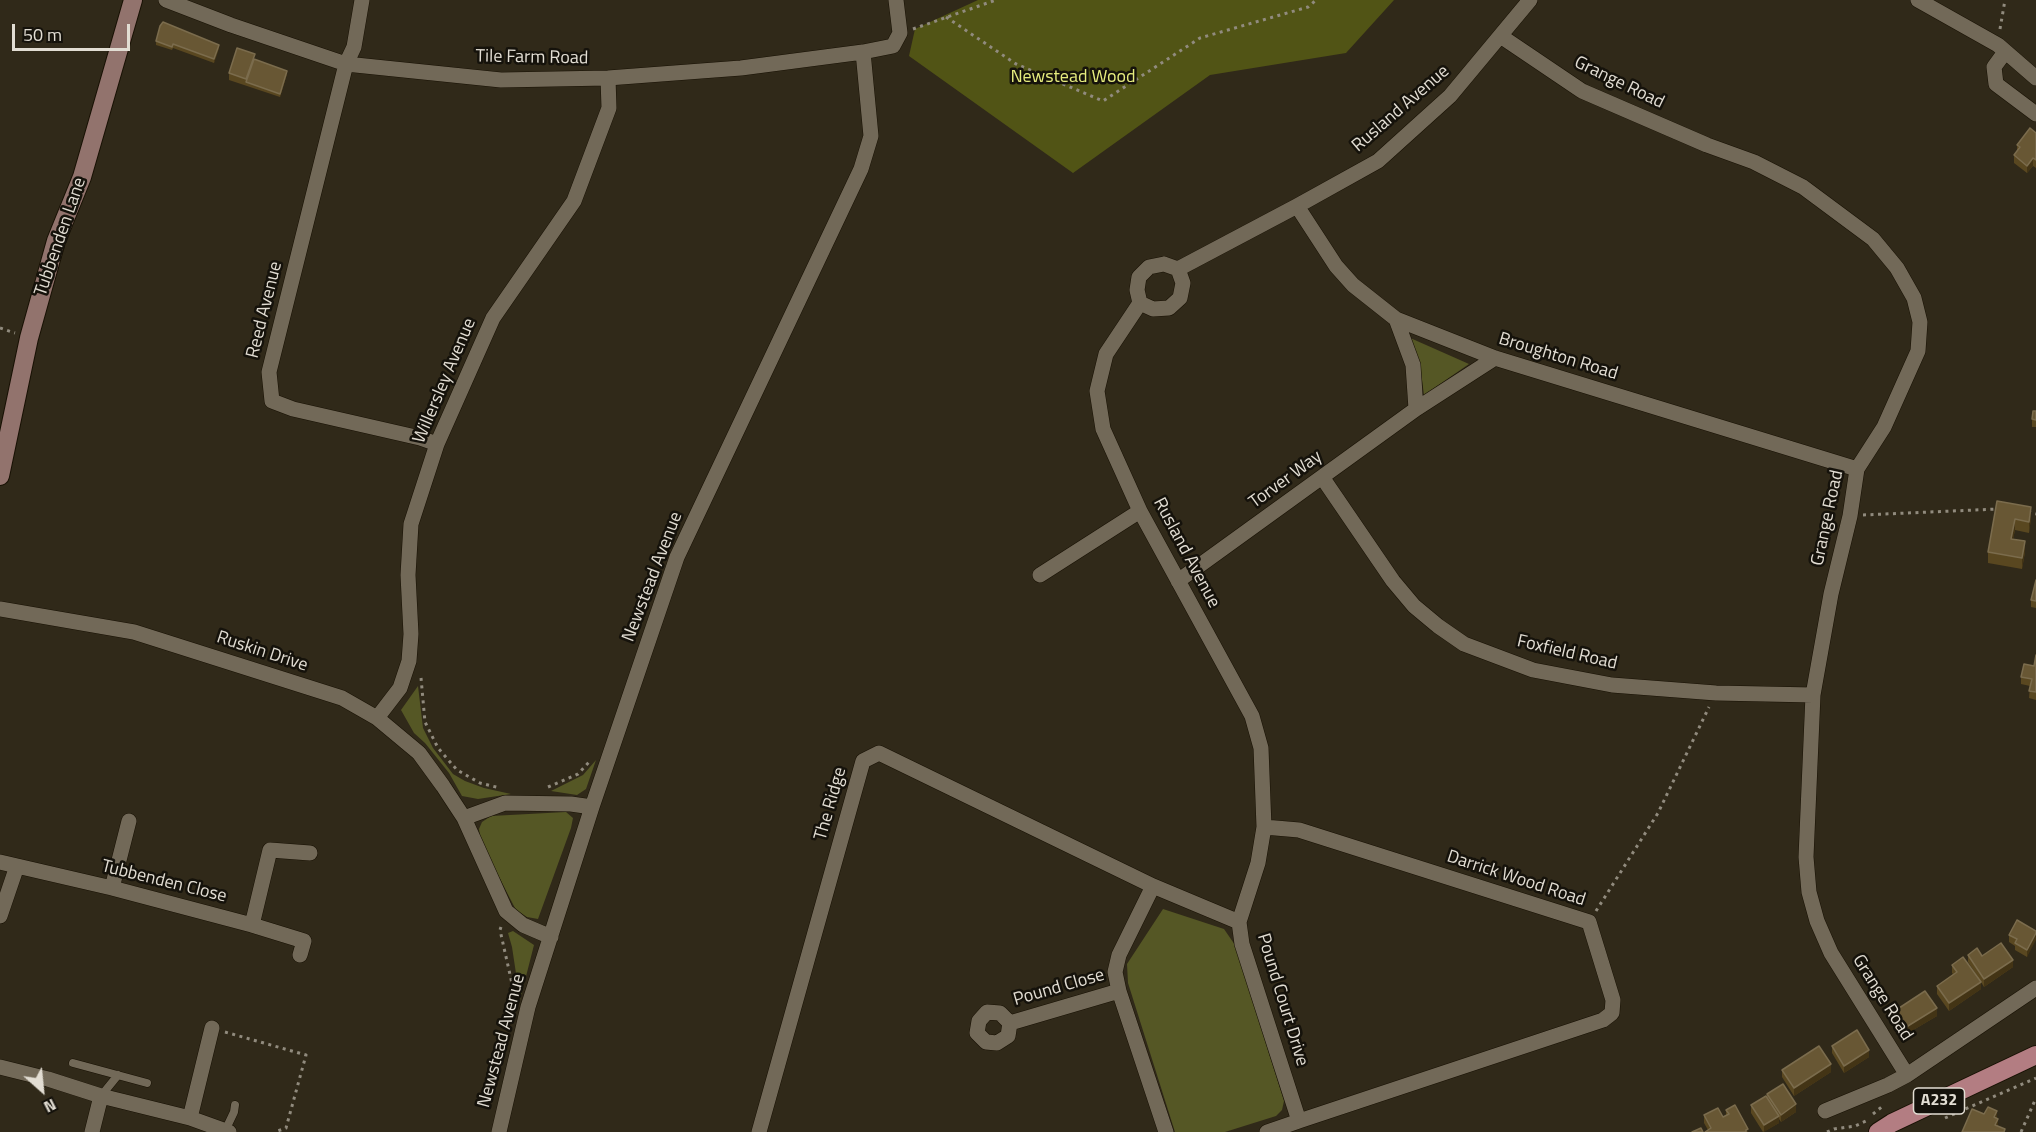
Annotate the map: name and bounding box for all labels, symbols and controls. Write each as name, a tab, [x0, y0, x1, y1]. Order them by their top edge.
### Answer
scale bar	[15, 12, 134, 50]
text: 50 m	[23, 21, 62, 48]
street label: Tile Farm Road	[475, 46, 589, 70]
street label: Grange Road	[1571, 52, 1667, 114]
street label: Rusland Avenue	[1348, 61, 1454, 157]
park label: Newstead Wood	[1010, 67, 1136, 89]
street label: Tubbenden Lane	[31, 175, 91, 299]
street label: Reed Avenue	[243, 259, 287, 361]
street label: Willersley Avenue	[409, 315, 481, 447]
street label: Broughton Road	[1496, 329, 1620, 385]
street label: Torver Way	[1245, 446, 1327, 514]
street label: Grange Road	[1807, 468, 1849, 568]
street label: Rusland Avenue	[1148, 494, 1224, 612]
street label: Newstead Avenue	[618, 509, 688, 645]
street label: Ruskin Drive	[214, 627, 310, 677]
street label: Foxfield Road	[1515, 631, 1619, 675]
street label: The Ridge	[810, 765, 852, 843]
street label: Darrick Wood Road	[1444, 846, 1588, 912]
street label: Tubbenden Close	[99, 856, 229, 908]
street label: Pound Court Drive	[1252, 931, 1312, 1069]
street label: Grange Road	[1847, 951, 1917, 1045]
street label: Pound Close	[1011, 965, 1107, 1011]
street label: Newstead Avenue	[474, 972, 530, 1110]
north arrow	[12, 1060, 72, 1120]
road number: A232	[1914, 1088, 1964, 1114]
text: N	[40, 1093, 61, 1119]

